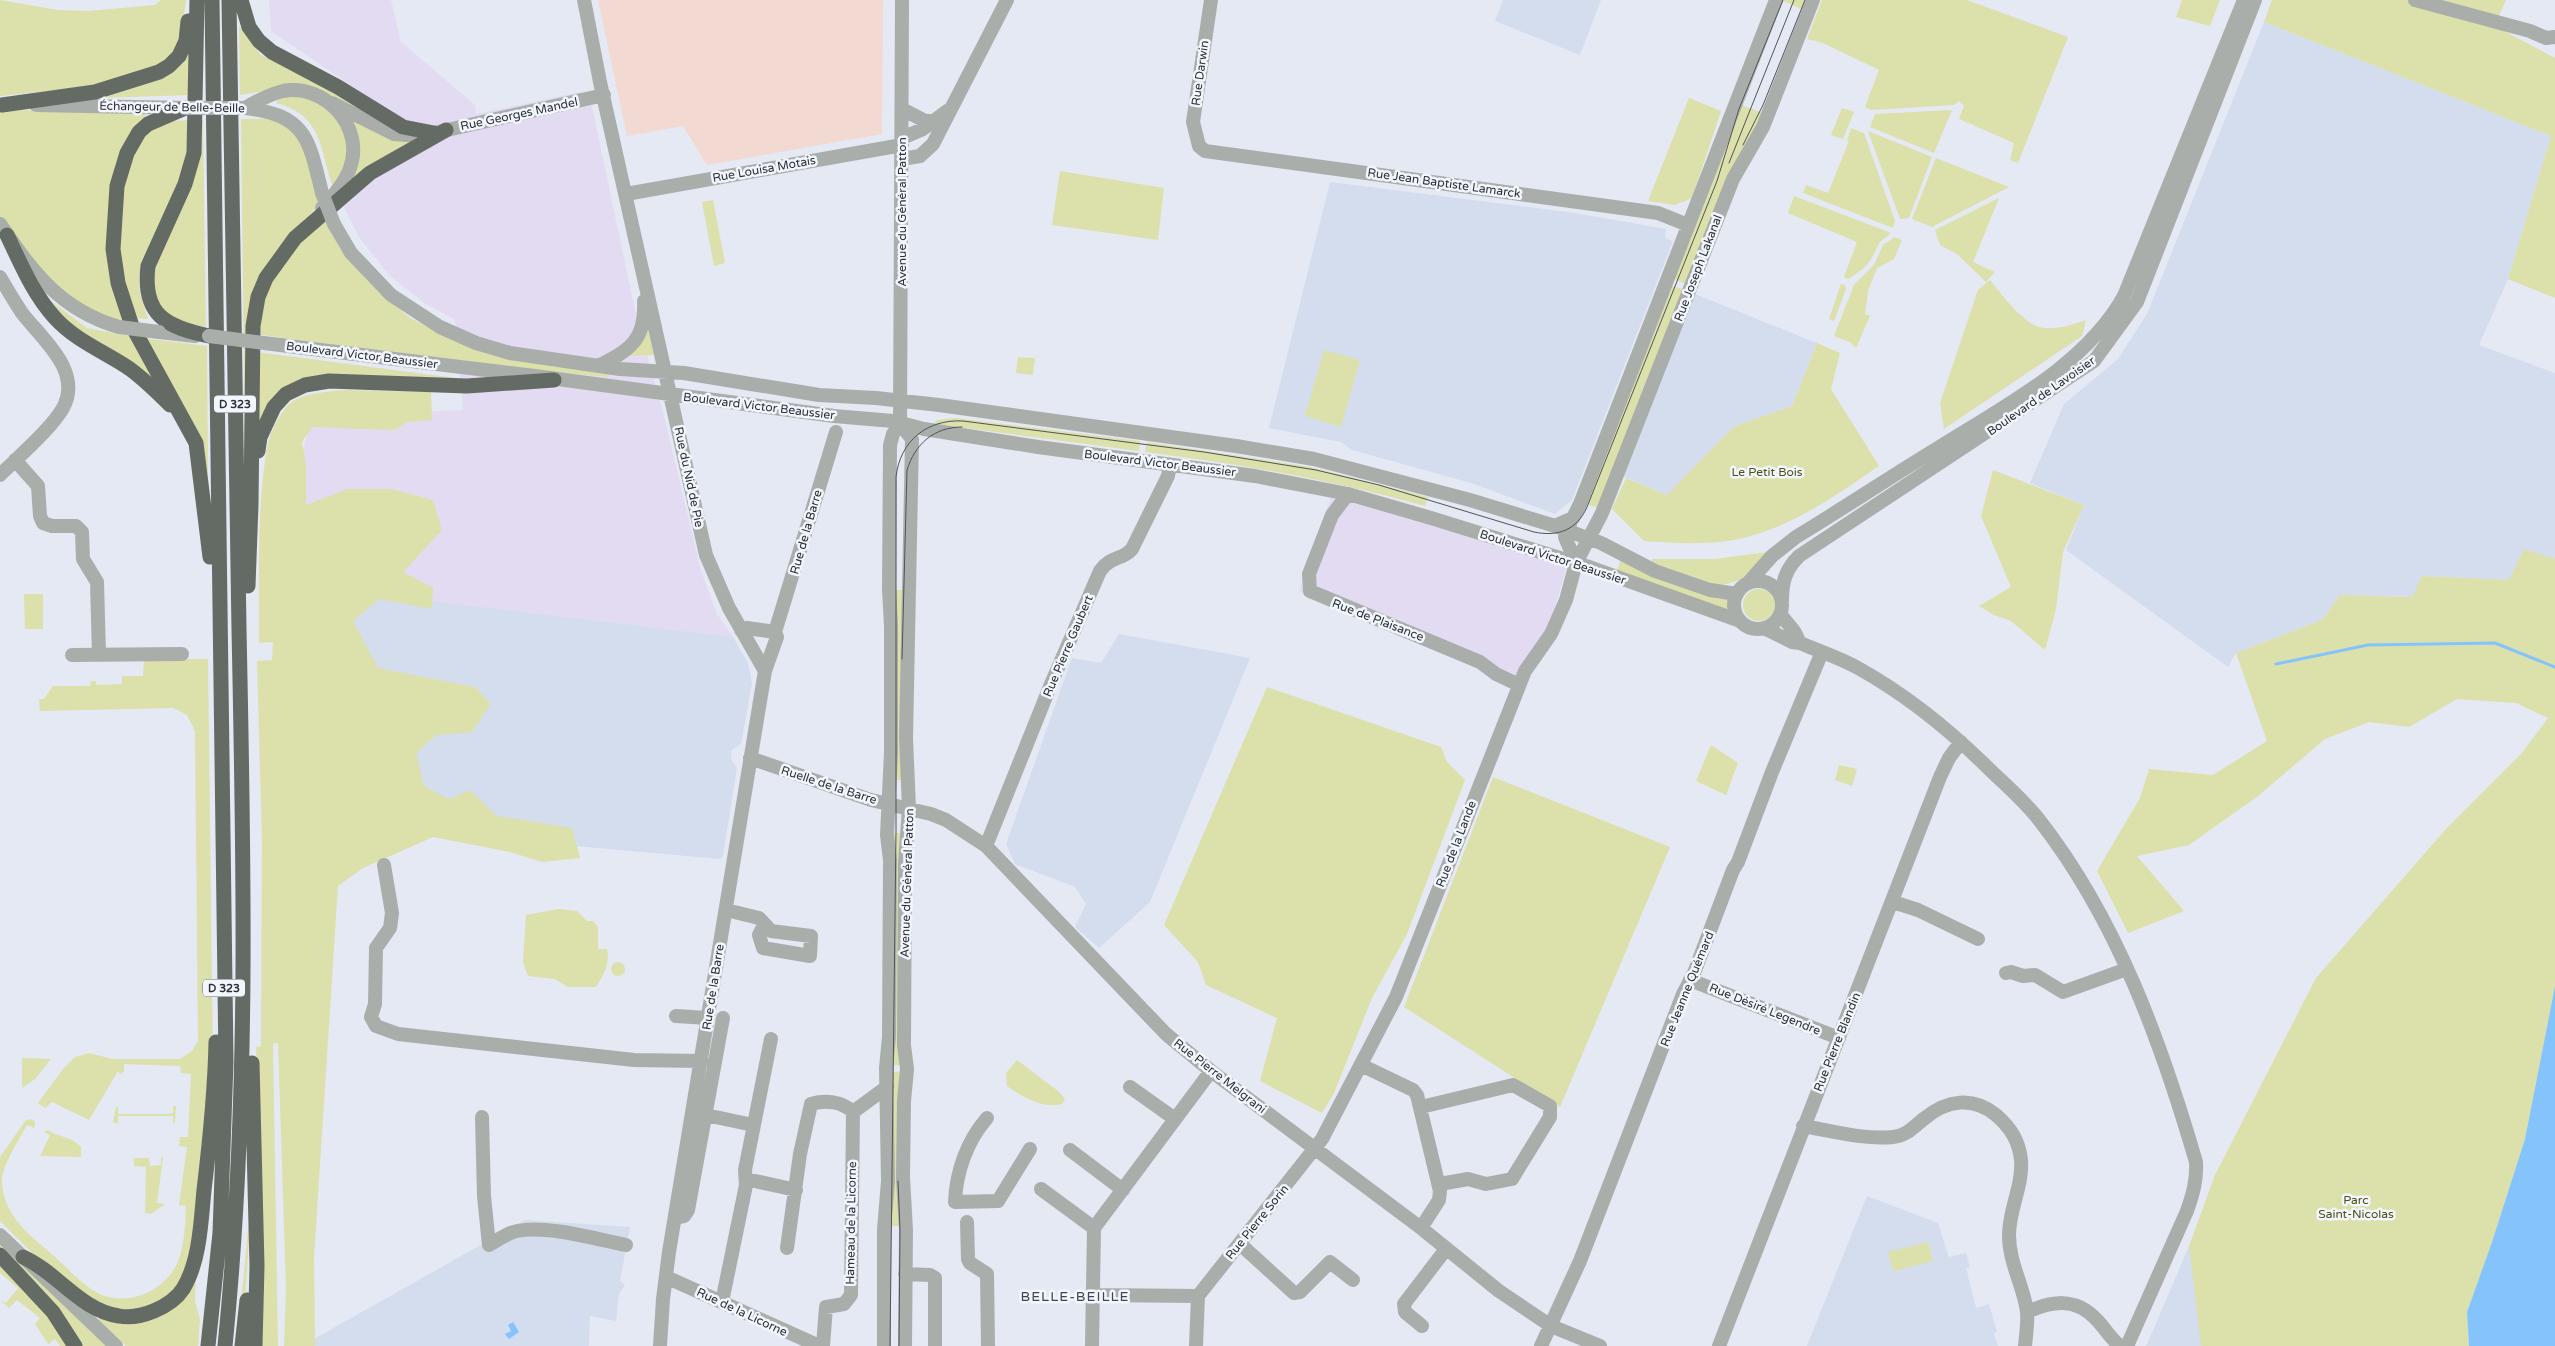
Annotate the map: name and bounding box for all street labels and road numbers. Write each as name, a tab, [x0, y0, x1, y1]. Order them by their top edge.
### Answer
street label: Rue Darwin	[1188, 39, 1212, 107]
street label: Rue Georges Mandel	[459, 95, 579, 133]
street label: Échangeur de Belle-Beille	[99, 99, 245, 115]
street label: Avenue du Général Patton	[895, 137, 909, 287]
street label: Rue Louisa Motais	[711, 153, 817, 185]
street label: Rue Jean Baptiste Lamarck	[1367, 165, 1522, 201]
street label: Rue Joseph Lakanal	[1671, 213, 1725, 323]
street label: Boulevard Victor Beaussier	[285, 339, 439, 371]
street label: Boulevard de Lavoisier	[1984, 353, 2098, 439]
street label: Boulevard Victor Beaussier	[682, 390, 836, 422]
road number: D 323	[214, 396, 256, 412]
street label: Rue du Nid de Pie	[672, 426, 707, 529]
street label: Boulevard Victor Beaussier	[1083, 447, 1237, 479]
street label: Rue de la Barre	[787, 488, 825, 576]
street label: Boulevard Victor Beaussier	[1478, 527, 1628, 587]
street label: Rue Pierre Gaubert	[1040, 593, 1096, 699]
street label: Rue de Plaisance	[1330, 596, 1426, 644]
street label: Ruelle de la Barre	[779, 763, 879, 807]
street label: Rue de la Lande	[1433, 799, 1479, 889]
street label: Avenue du Général Patton	[897, 808, 917, 958]
street label: Rue Jeanne Quémard	[1657, 929, 1717, 1049]
street label: Rue de la Barre	[699, 943, 727, 1031]
road number: D 323	[203, 980, 245, 996]
street label: Rue Désiré Legendre	[1707, 980, 1823, 1038]
street label: Rue Pierre Blandin	[1811, 990, 1863, 1094]
street label: Rue Pierre Melgrani	[1171, 1036, 1269, 1116]
street label: Hameau de la Licorne	[843, 1161, 859, 1285]
street label: Rue Pierre Sorin	[1223, 1182, 1291, 1262]
street label: Rue de la Licorne	[694, 1285, 790, 1339]

